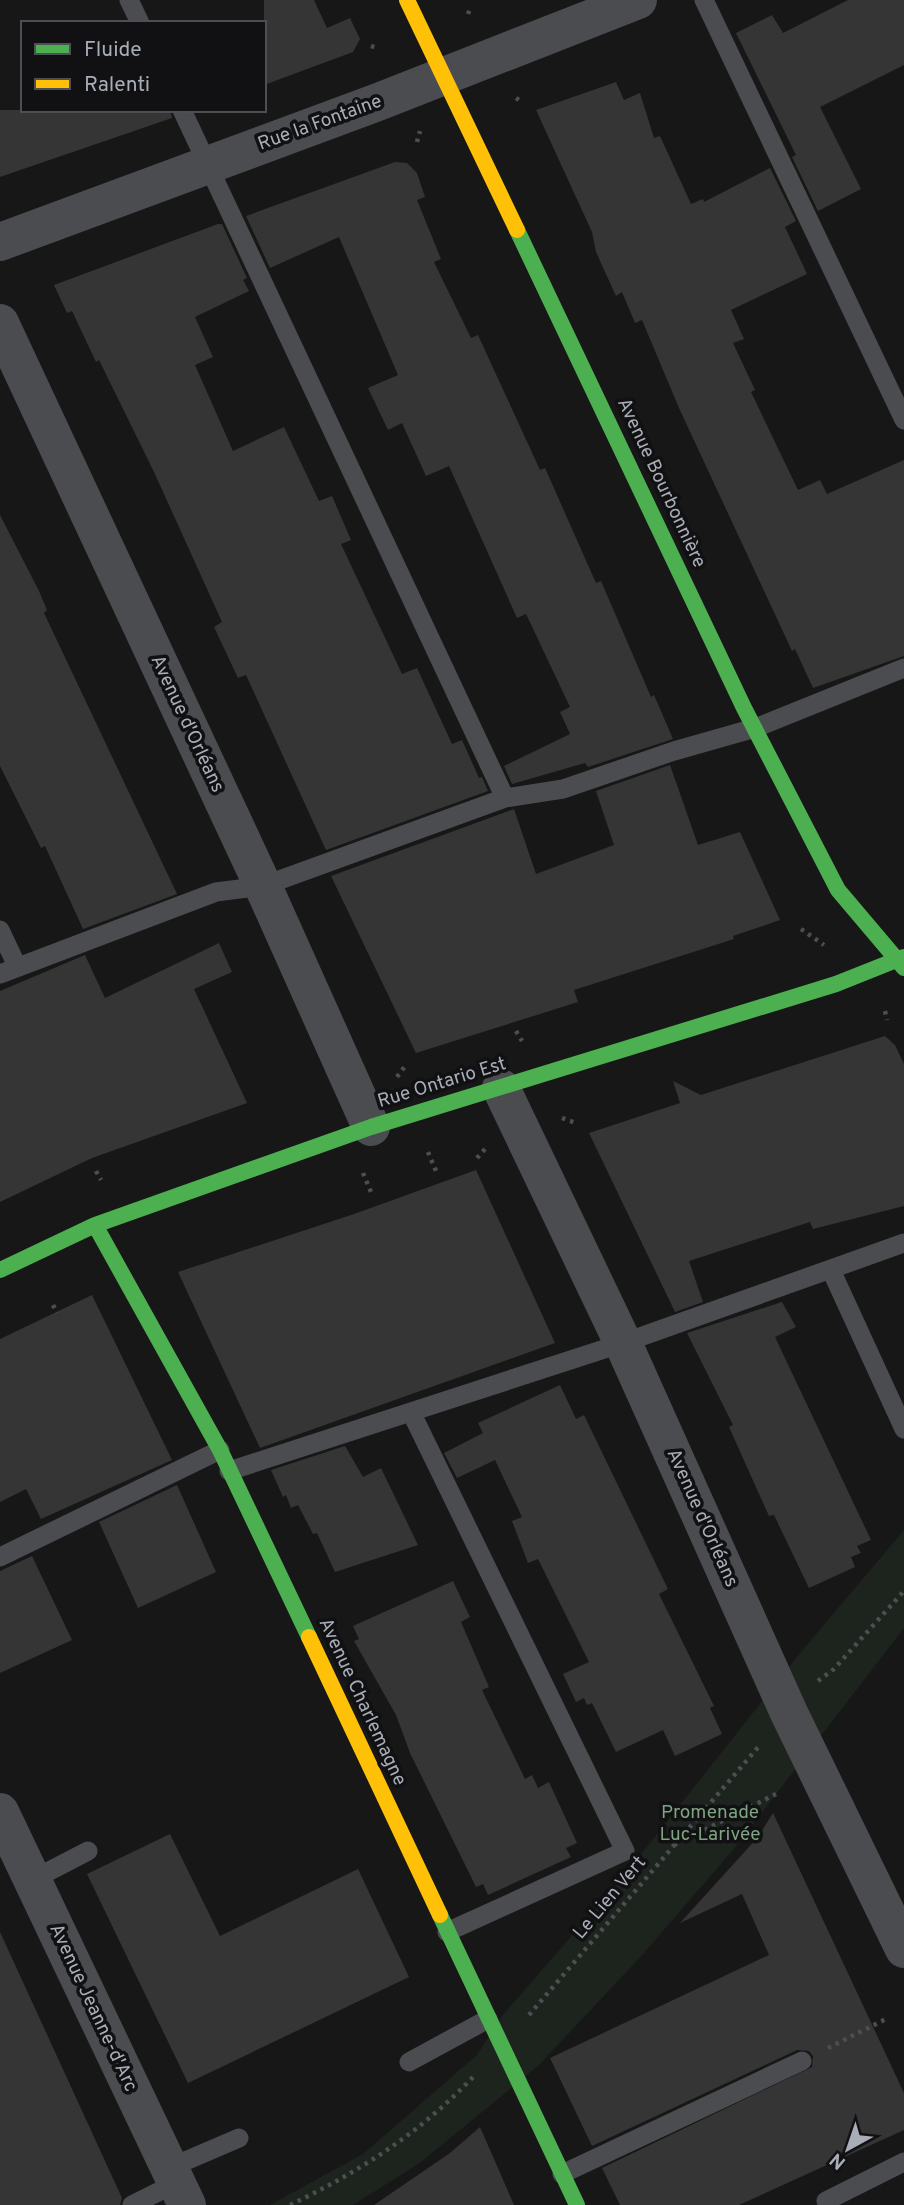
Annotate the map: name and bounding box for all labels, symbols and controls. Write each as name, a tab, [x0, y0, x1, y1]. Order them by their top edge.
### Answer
legend	[21, 21, 266, 112]
text: Fluide	[84, 37, 142, 64]
text: Ralenti	[84, 72, 150, 99]
street label: Rue la Fontaine	[255, 89, 385, 157]
street label: Avenue Bourbonnière	[611, 394, 711, 572]
street label: Avenue d'Orléans	[145, 651, 229, 797]
street label: Rue Ontario Est	[375, 1052, 509, 1114]
street label: Avenue d'Orléans	[661, 1445, 743, 1591]
street label: Avenue Charlemagne	[313, 1614, 411, 1790]
park label: Promenade Luc-Larivée	[659, 1801, 761, 1847]
street label: Le Lien Vert	[568, 1851, 652, 1945]
street label: Avenue Jeanne-d'Arc	[43, 1920, 143, 2096]
north arrow	[813, 2114, 883, 2184]
text: N	[825, 2147, 851, 2174]

